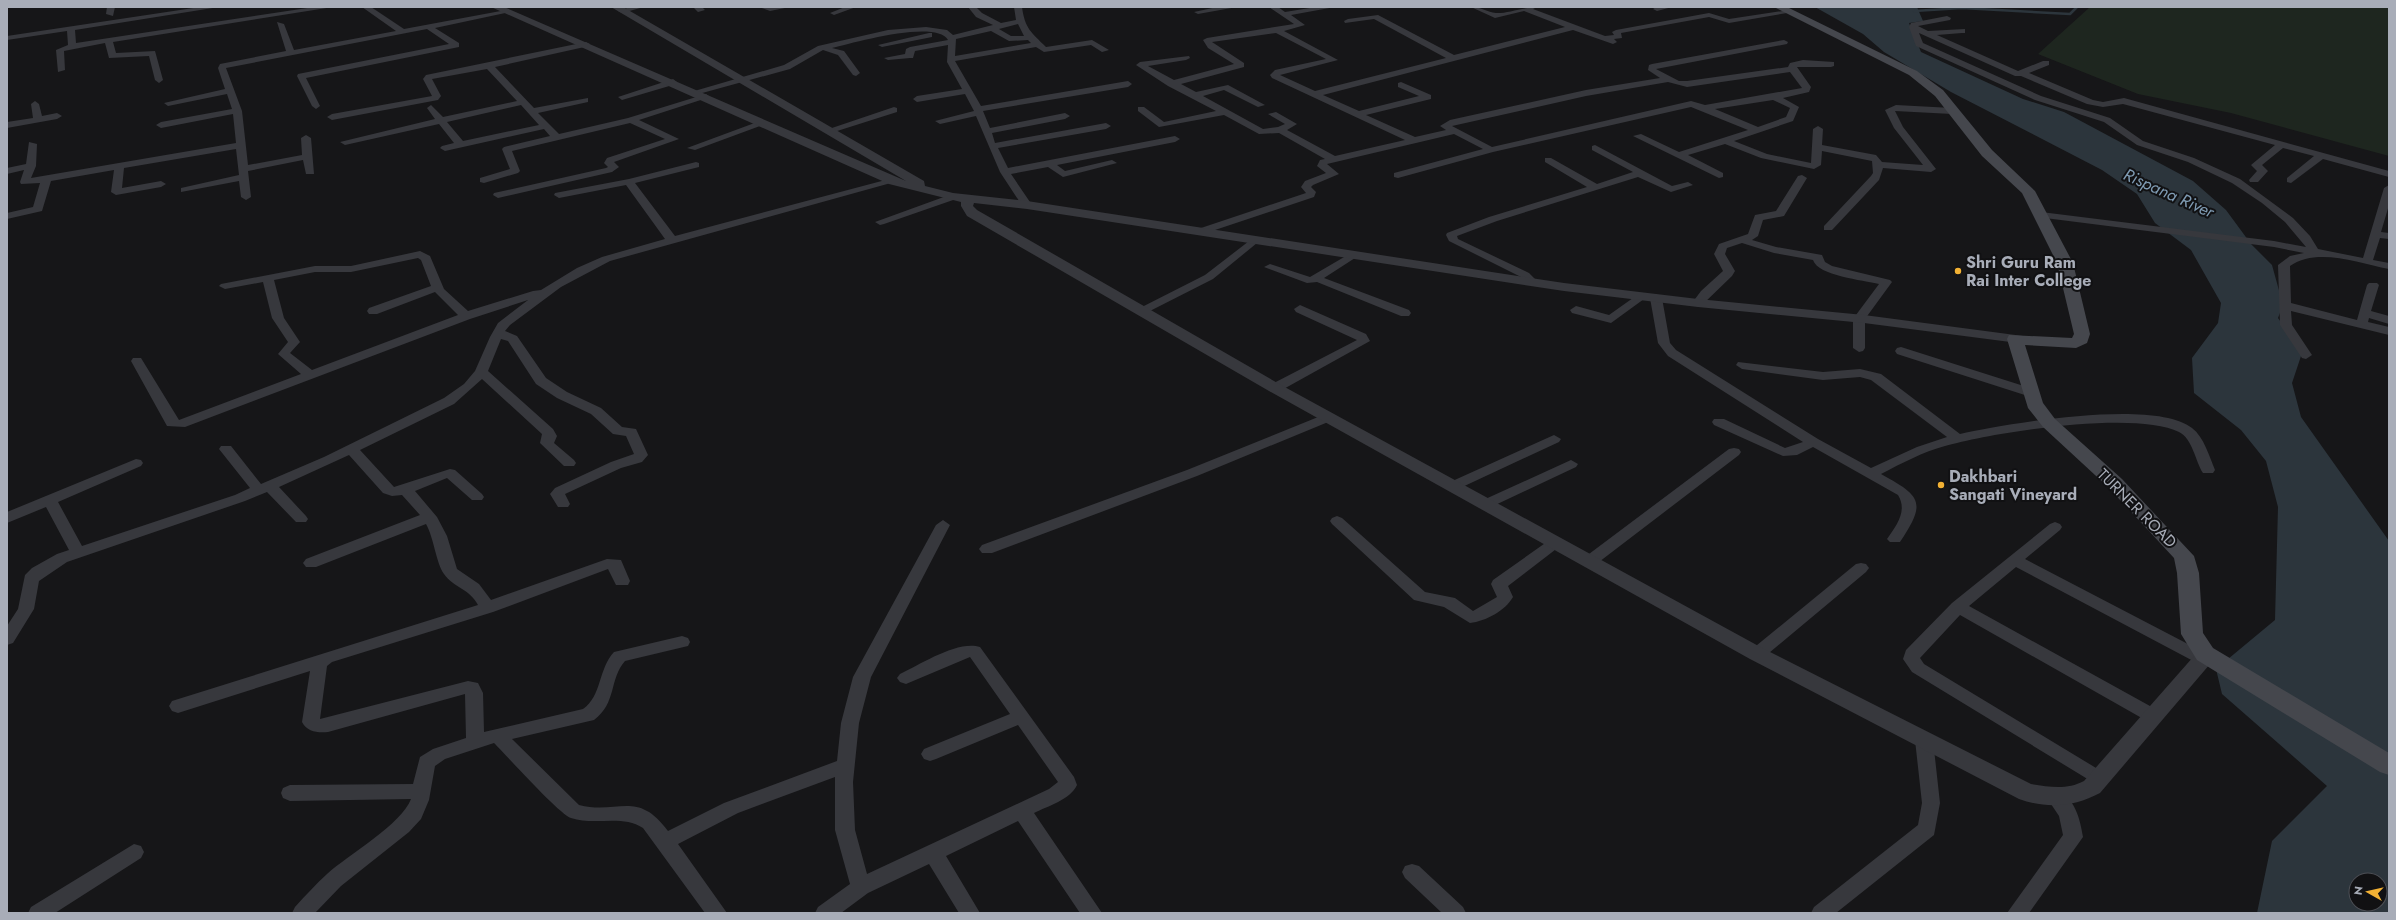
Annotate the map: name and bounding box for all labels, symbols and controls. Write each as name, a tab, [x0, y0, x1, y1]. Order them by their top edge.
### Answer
water label: Rispana River	[2120, 162, 2219, 224]
place label: Shri Guru Ram Rai Inter College	[1966, 251, 2092, 292]
marker: Shri Guru Ram Rai Inter College	[1953, 266, 1963, 276]
street label: TURNER ROAD	[2092, 463, 2182, 553]
place label: Dakhbari Sangati Vineyard	[1949, 465, 2077, 506]
marker: Dakhbari Sangati Vineyard	[1936, 480, 1946, 490]
north arrow	[2348, 872, 2388, 912]
text: N	[2350, 885, 2367, 896]

